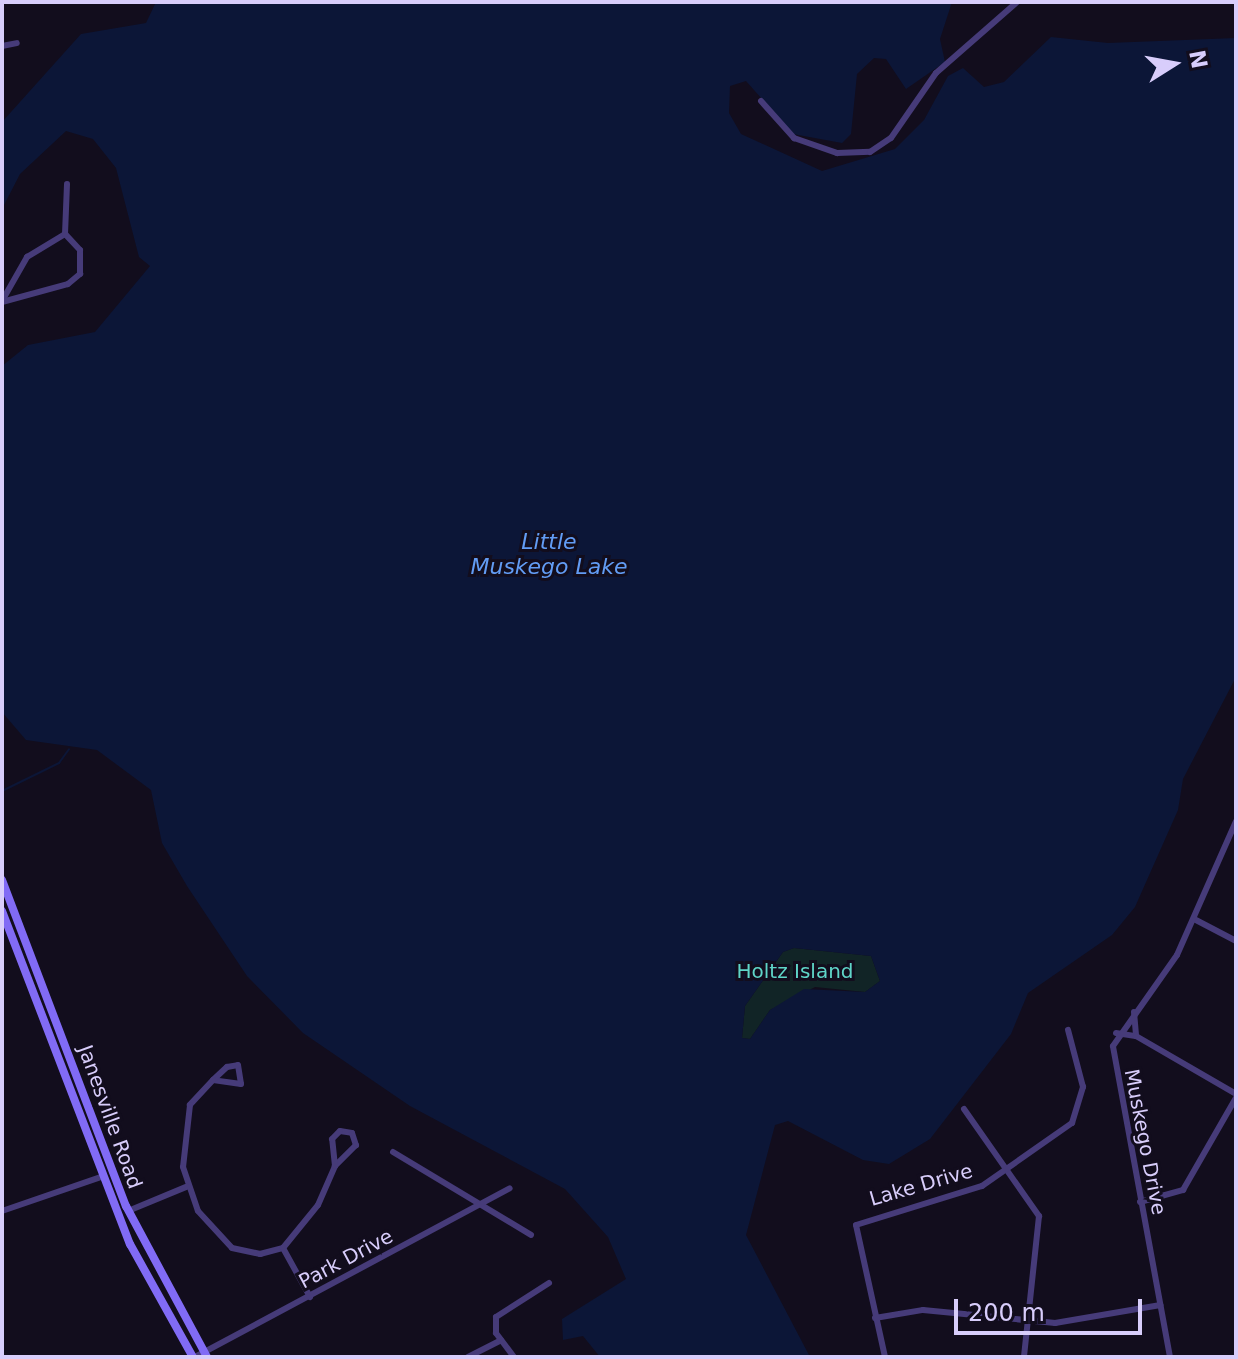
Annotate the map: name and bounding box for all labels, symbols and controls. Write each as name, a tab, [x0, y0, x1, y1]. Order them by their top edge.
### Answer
north arrow	[1134, 24, 1214, 104]
text: N	[1184, 48, 1212, 71]
water label: Little Muskego Lake	[470, 528, 628, 580]
park label: Holtz Island	[736, 959, 854, 983]
street label: Janesville Road	[73, 1042, 147, 1192]
street label: Muskego Drive	[1119, 1067, 1171, 1217]
street label: Lake Drive	[867, 1159, 975, 1211]
street label: Park Drive	[295, 1224, 397, 1294]
scale bar	[958, 1283, 1146, 1333]
text: 200 m	[968, 1299, 1045, 1327]

